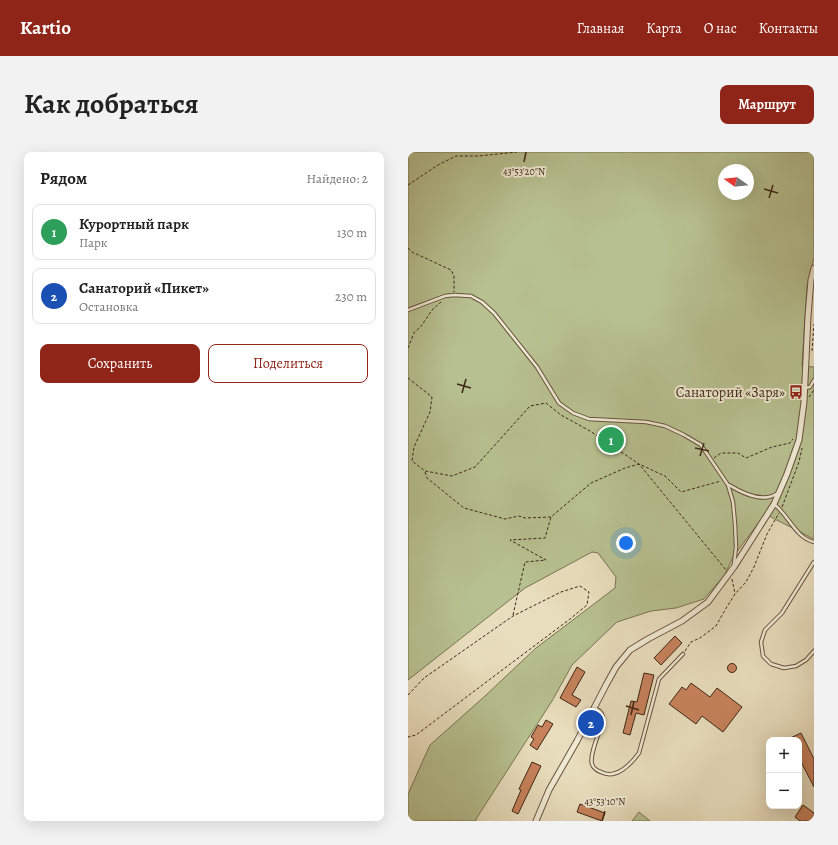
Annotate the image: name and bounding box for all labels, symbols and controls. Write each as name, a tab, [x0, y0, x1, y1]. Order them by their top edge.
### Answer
text: Kartio	[20, 15, 71, 41]
text: Главная	[577, 19, 624, 38]
text: Карта	[646, 19, 682, 38]
text: О нас	[704, 19, 737, 38]
text: Контакты	[759, 19, 818, 38]
text: Как добраться	[24, 85, 199, 123]
button: Маршрут	[720, 85, 814, 124]
north arrow	[718, 164, 754, 200]
text: 43°53'20"N	[503, 165, 545, 178]
text: Рядом	[40, 167, 87, 190]
text: Найдено: 2	[307, 170, 368, 187]
text: Курортный парк	[79, 214, 189, 234]
text: 1	[52, 224, 56, 241]
text: 130 m	[337, 224, 367, 241]
text: Парк	[79, 234, 108, 251]
text: Санаторий «Пикет»	[79, 278, 209, 298]
text: 2	[51, 288, 57, 305]
text: 230 m	[335, 288, 367, 305]
text: Остановка	[79, 298, 138, 315]
button: Сохранить	[40, 344, 200, 383]
button: Поделиться	[208, 344, 368, 383]
place label: Санаторий «Заря»	[676, 383, 785, 402]
bus stop icon: Санаторий «Заря»	[788, 384, 804, 400]
pin: 1	[598, 425, 624, 455]
your location	[616, 533, 636, 553]
pin: 2	[578, 708, 604, 738]
map controls	[766, 737, 802, 809]
button: +	[766, 737, 802, 773]
button: −	[766, 773, 802, 809]
text: 43°53'10"N	[585, 795, 625, 808]

